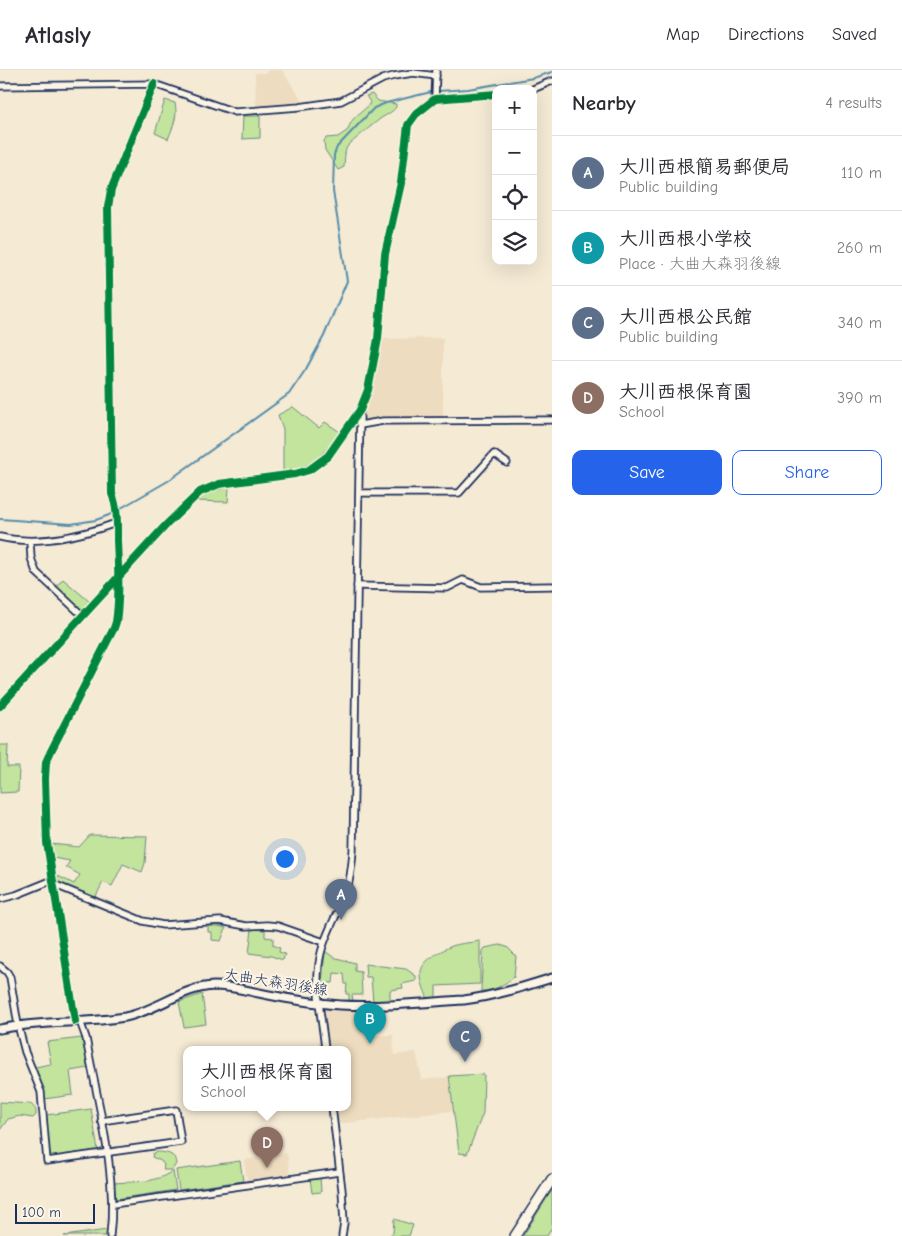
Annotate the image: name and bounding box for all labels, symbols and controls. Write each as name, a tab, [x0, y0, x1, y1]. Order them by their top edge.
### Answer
text: Atlasly	[25, 21, 91, 49]
text: Map	[666, 24, 700, 45]
text: Directions	[728, 24, 804, 45]
text: Saved	[832, 24, 877, 45]
map controls	[492, 85, 537, 265]
button: +	[492, 85, 537, 130]
text: Nearby	[572, 91, 636, 115]
text: 4 results	[825, 94, 882, 112]
button: −	[492, 130, 537, 175]
text: 大川西根簡易郵便局	[619, 156, 790, 178]
text: A	[584, 164, 592, 182]
text: 110 m	[841, 164, 882, 182]
button: locate	[492, 175, 537, 220]
text: Public building	[619, 178, 718, 196]
button: layers	[492, 220, 537, 265]
text: 大川西根小学校	[619, 228, 752, 250]
text: B	[583, 239, 593, 257]
text: 260 m	[837, 239, 882, 257]
text: Place · 大曲大森羽後線	[619, 255, 781, 273]
text: 大川西根公民館	[619, 306, 752, 328]
text: C	[583, 314, 593, 332]
text: 340 m	[838, 314, 882, 332]
text: Public building	[619, 328, 718, 346]
text: 大川西根保育園	[619, 381, 752, 403]
text: D	[583, 389, 593, 407]
text: 390 m	[837, 389, 882, 407]
text: School	[619, 403, 665, 421]
button: Save	[572, 450, 722, 495]
button: Share	[732, 450, 882, 495]
your location	[272, 846, 298, 872]
pin: A	[325, 879, 357, 920]
street label: 大曲大森羽後線	[223, 965, 329, 999]
pin: B	[354, 1003, 386, 1044]
pin: C	[449, 1021, 481, 1062]
popup	[183, 1046, 351, 1111]
text: 大川西根保育園	[200, 1061, 334, 1083]
text: School	[200, 1083, 246, 1101]
pin: D	[251, 1127, 283, 1168]
scale bar	[15, 1201, 95, 1224]
text: 100 m	[22, 1204, 61, 1221]

